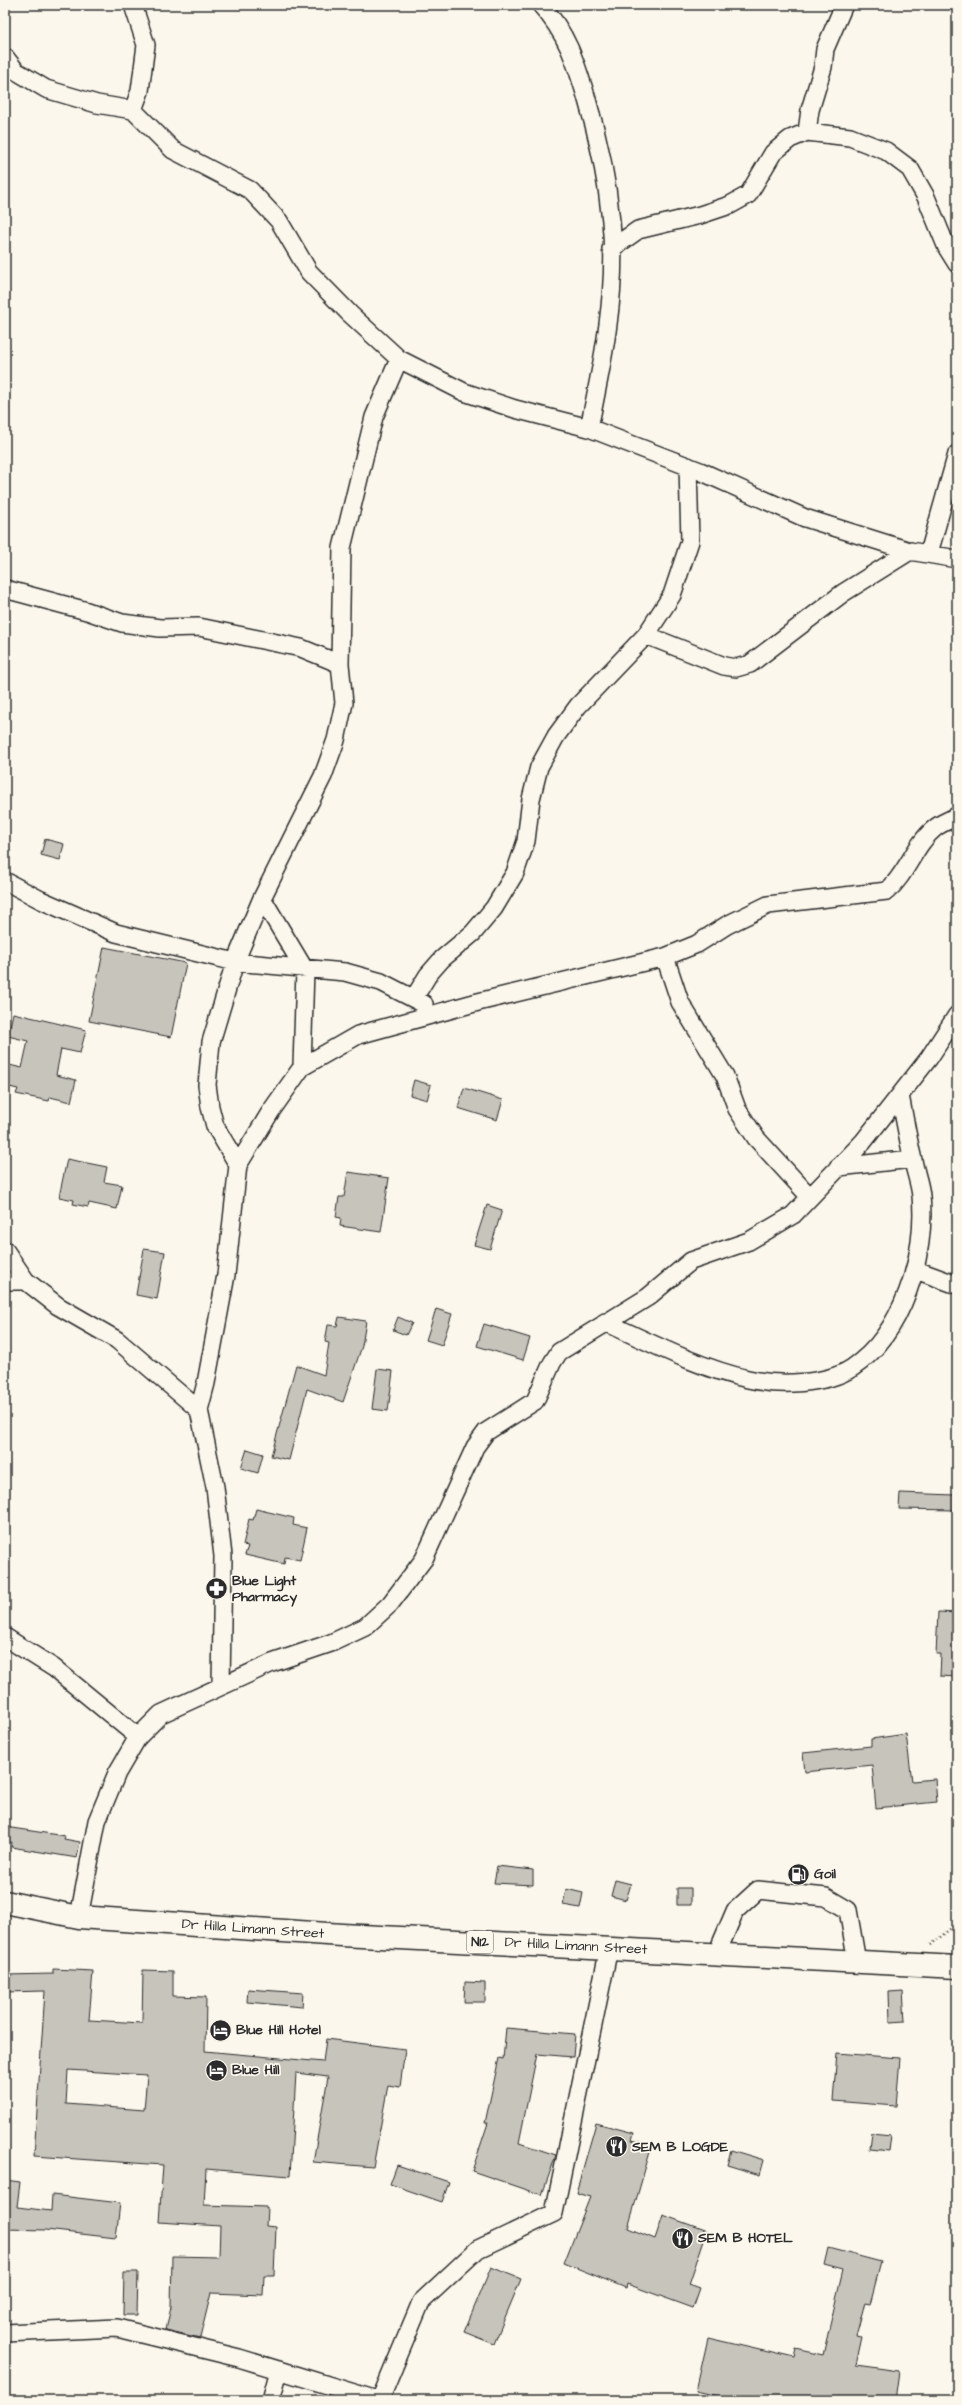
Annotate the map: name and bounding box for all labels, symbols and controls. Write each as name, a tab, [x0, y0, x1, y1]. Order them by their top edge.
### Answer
place label: Blue Light Pharmacy	[232, 1571, 298, 1607]
pharmacy icon: Blue Light Pharmacy	[204, 1576, 230, 1602]
fuel station icon: Goil	[786, 1861, 812, 1887]
place label: Goil	[814, 1864, 837, 1884]
street label: Dr Hilla Limann Street	[181, 1914, 325, 1944]
road number: N12	[467, 1931, 493, 1953]
street label: Dr Hilla Limann Street	[504, 1932, 648, 1960]
hotel icon: Blue Hill Hotel	[208, 2017, 234, 2043]
place label: Blue Hill Hotel	[236, 2020, 322, 2040]
hotel icon: Blue Hill	[203, 2057, 229, 2083]
place label: Blue Hill	[232, 2060, 280, 2080]
restaurant icon: SEM B LOGDE	[604, 2134, 630, 2160]
place label: SEM B LOGDE	[631, 2137, 729, 2157]
restaurant icon: SEM B HOTEL	[669, 2225, 695, 2251]
place label: SEM B HOTEL	[697, 2228, 793, 2248]

